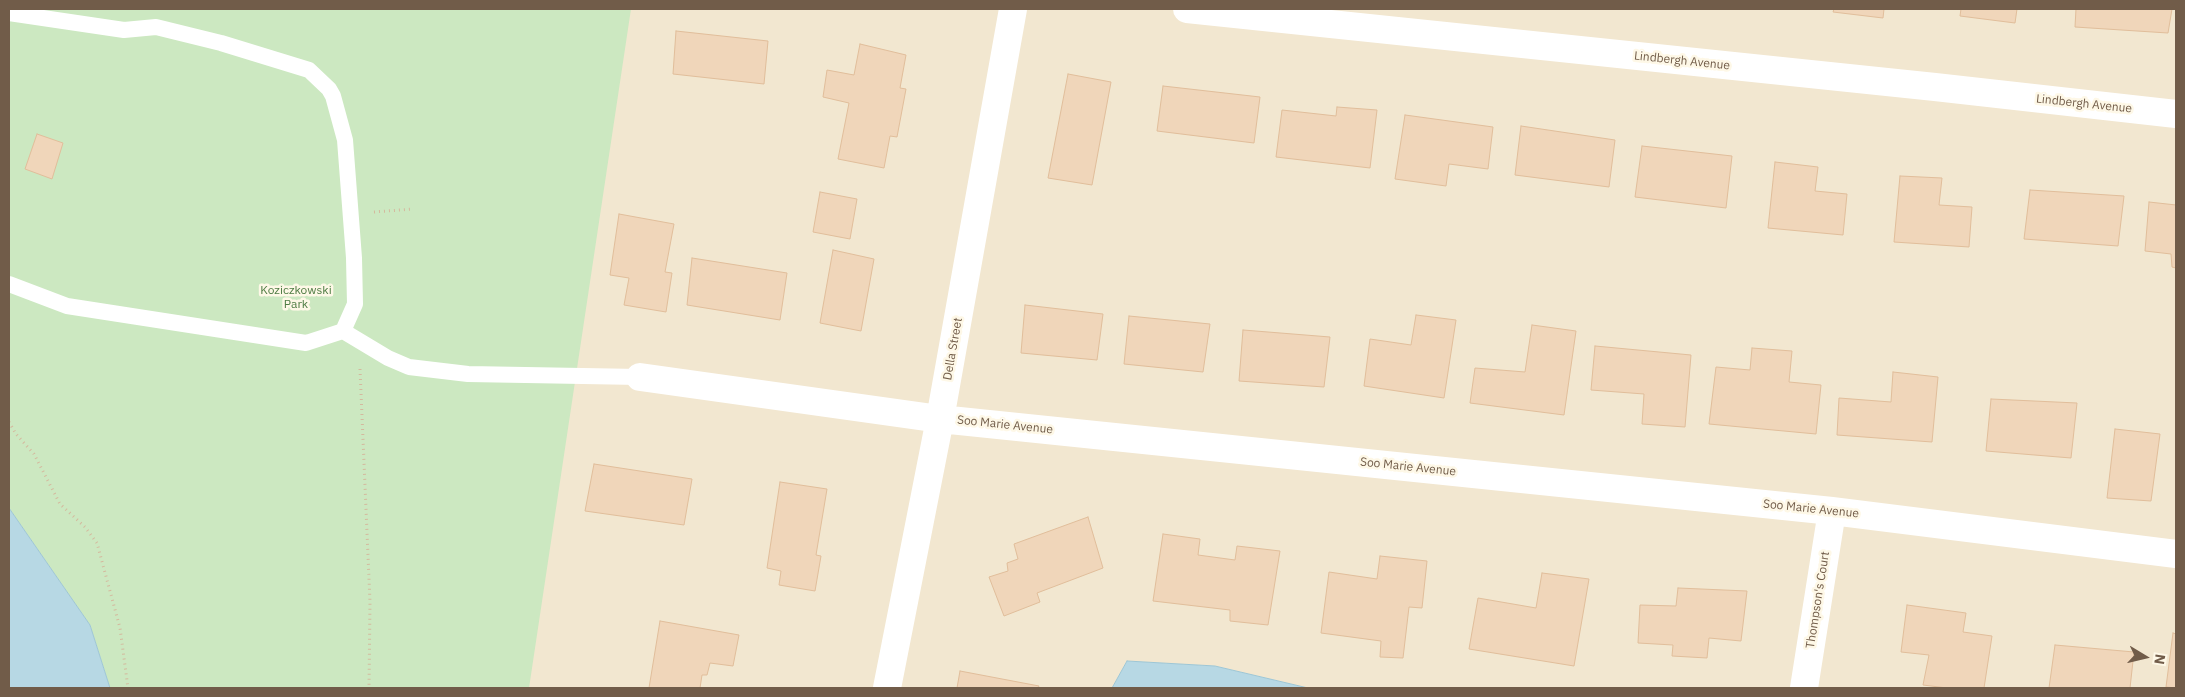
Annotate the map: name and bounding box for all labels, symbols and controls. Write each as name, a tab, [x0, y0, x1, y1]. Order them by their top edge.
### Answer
street label: Lindbergh Avenue	[1633, 49, 1731, 73]
street label: Lindbergh Avenue	[2035, 92, 2133, 116]
park label: Koziczkowski Park	[260, 284, 332, 312]
street label: Della Street	[940, 317, 966, 381]
street label: Soo Marie Avenue	[956, 413, 1054, 437]
street label: Soo Marie Avenue	[1359, 455, 1457, 479]
street label: Soo Marie Avenue	[1762, 497, 1860, 521]
street label: Thompson's Court	[1803, 550, 1833, 650]
north arrow	[2120, 632, 2170, 682]
text: N	[2150, 653, 2169, 666]

